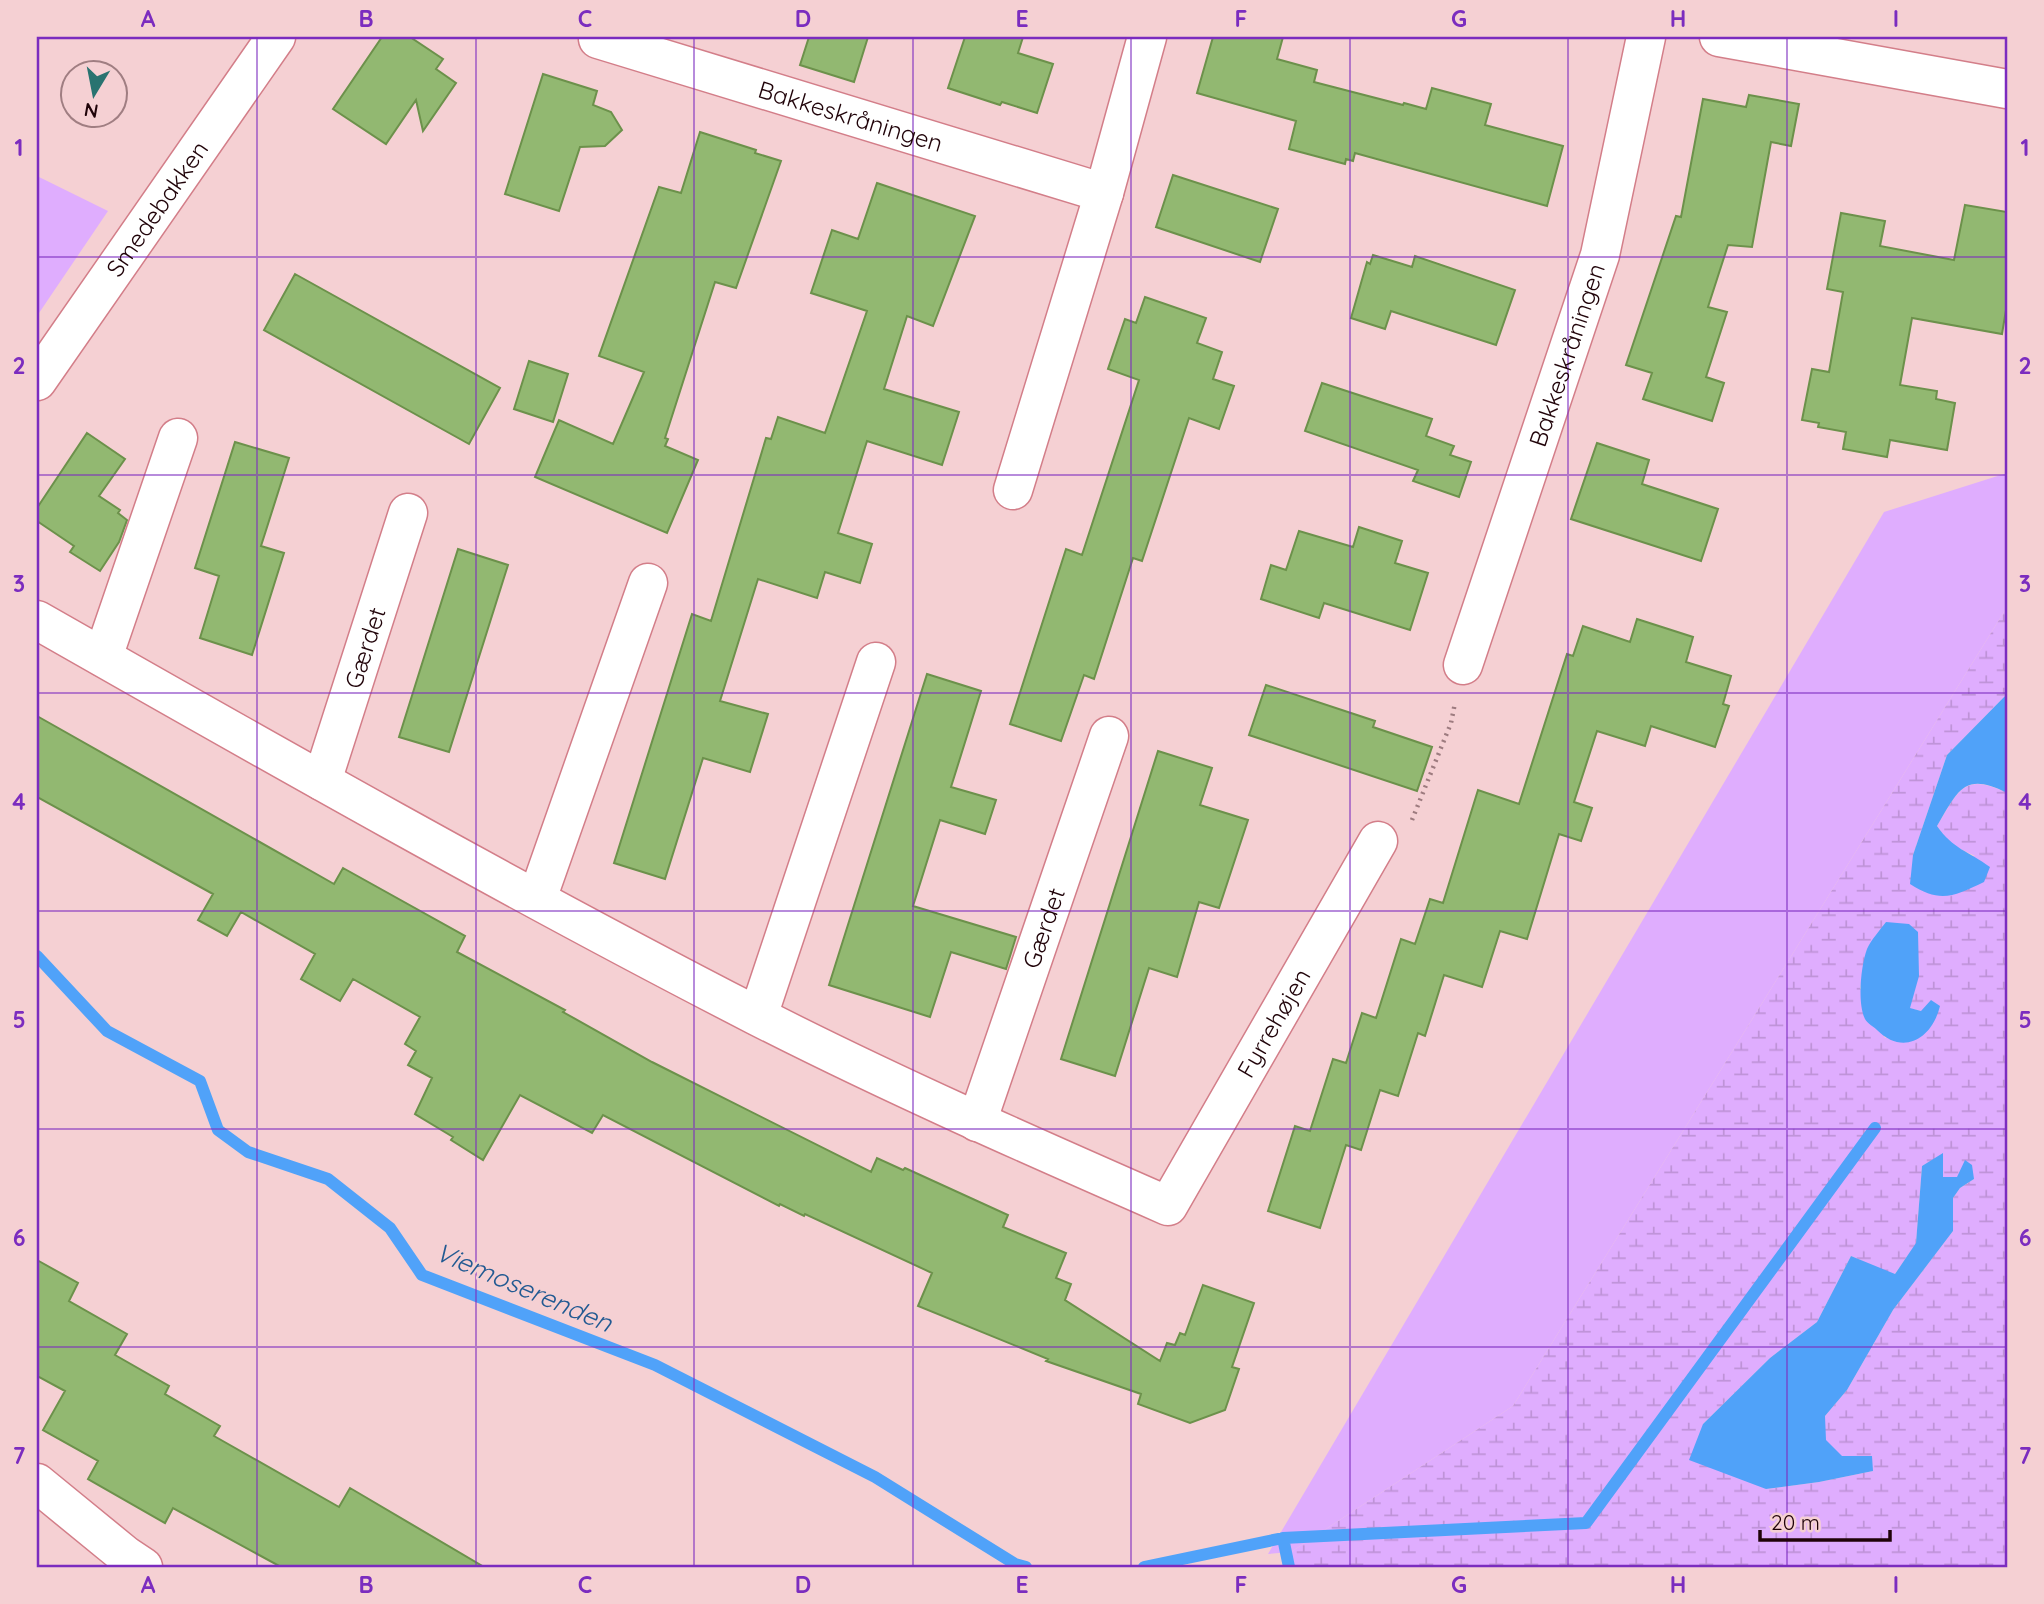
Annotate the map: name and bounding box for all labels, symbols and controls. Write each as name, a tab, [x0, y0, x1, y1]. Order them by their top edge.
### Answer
text: A	[141, 4, 156, 33]
text: B	[358, 4, 374, 33]
text: C	[578, 4, 592, 33]
text: D	[795, 4, 811, 33]
text: E	[1015, 4, 1029, 33]
text: F	[1235, 4, 1247, 33]
text: G	[1451, 4, 1467, 33]
text: H	[1670, 4, 1686, 33]
text: I	[1893, 4, 1899, 33]
north arrow	[60, 60, 130, 130]
street label: Bakkeskråningen	[755, 74, 946, 158]
text: N	[82, 98, 100, 124]
text: 1	[15, 133, 23, 162]
text: 1	[2021, 133, 2029, 162]
street label: Smedebakken	[99, 135, 214, 282]
street label: Bakkeskråningen	[1522, 259, 1611, 450]
text: 2	[12, 351, 26, 380]
text: 2	[2018, 351, 2032, 380]
text: 3	[13, 569, 25, 598]
text: 3	[2019, 569, 2031, 598]
street label: Gærdet	[338, 603, 392, 692]
text: 4	[12, 787, 26, 816]
text: 4	[2018, 787, 2032, 816]
street label: Gærdet	[1016, 884, 1071, 972]
street label: Fyrrehøjen	[1230, 963, 1317, 1083]
text: 5	[12, 1005, 26, 1034]
text: 5	[2018, 1005, 2032, 1034]
text: 6	[13, 1223, 25, 1252]
text: 6	[2019, 1223, 2031, 1252]
water label: Viemoserenden	[431, 1235, 618, 1339]
text: 7	[13, 1441, 26, 1470]
text: 7	[2019, 1441, 2032, 1470]
scale bar	[1760, 1499, 1890, 1543]
text: 20 m	[1771, 1509, 1820, 1535]
text: A	[141, 1570, 156, 1599]
text: B	[358, 1570, 374, 1599]
text: C	[578, 1570, 592, 1599]
text: D	[795, 1570, 811, 1599]
text: E	[1015, 1570, 1029, 1599]
text: F	[1235, 1570, 1247, 1599]
text: G	[1451, 1570, 1467, 1599]
text: H	[1670, 1570, 1686, 1599]
text: I	[1893, 1570, 1899, 1599]

